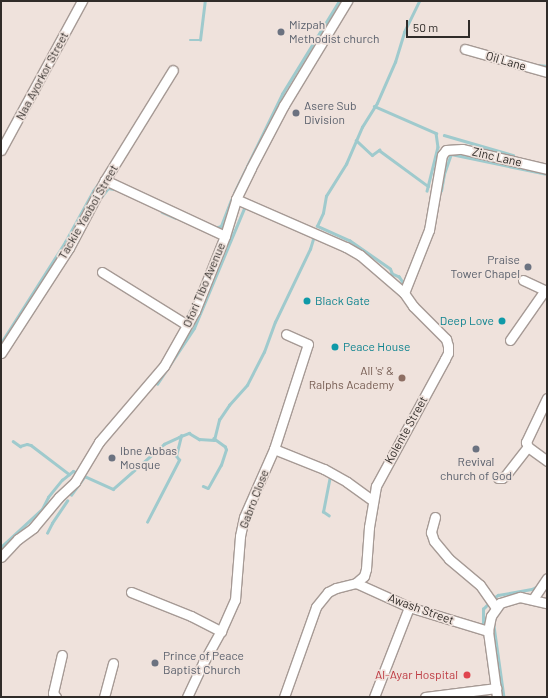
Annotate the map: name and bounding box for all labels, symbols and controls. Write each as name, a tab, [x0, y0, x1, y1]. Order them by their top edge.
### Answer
scale bar	[408, 12, 472, 38]
place label: Mizpah Methodist church	[289, 18, 379, 46]
text: 50 m	[413, 20, 438, 34]
marker: Mizpah Methodist church	[276, 27, 286, 37]
street label: Naa Ayorkor Street	[13, 29, 71, 123]
street label: Oil Lane	[484, 48, 528, 74]
place label: Asere Sub Division	[304, 99, 357, 127]
marker: Asere Sub Division	[291, 108, 301, 118]
street label: Zinc Lane	[471, 144, 523, 170]
street label: Tackie Yaoboi Street	[55, 162, 121, 262]
street label: Ofori Tibo Avenue	[180, 240, 228, 330]
place label: Praise Tower Chapel	[451, 253, 520, 281]
marker: Praise Tower Chapel	[523, 262, 533, 272]
place label: Black Gate	[315, 294, 370, 308]
marker: Black Gate	[302, 296, 312, 306]
place label: Deep Love	[440, 314, 494, 328]
marker: Deep Love	[497, 316, 507, 326]
place label: Peace House	[343, 340, 410, 354]
marker: Peace House	[330, 342, 340, 352]
place label: All 's' & Ralphs Academy	[309, 364, 394, 392]
marker: All 's' & Ralphs Academy	[397, 373, 407, 383]
street label: Kolente Street	[382, 394, 430, 466]
place label: Ibne Abbas Mosque	[120, 444, 177, 472]
marker: Revival church of God	[471, 444, 481, 454]
marker: Ibne Abbas Mosque	[107, 453, 117, 463]
place label: Revival church of God	[440, 455, 512, 483]
street label: Gabro Close	[236, 467, 272, 531]
street label: Awash Street	[386, 590, 456, 628]
place label: Prince of Peace Baptist Church	[163, 649, 244, 677]
marker: Prince of Peace Baptist Church	[150, 658, 160, 668]
place label: Al-Ayar Hospital	[375, 668, 458, 682]
marker: Al-Ayar Hospital	[461, 669, 473, 681]

